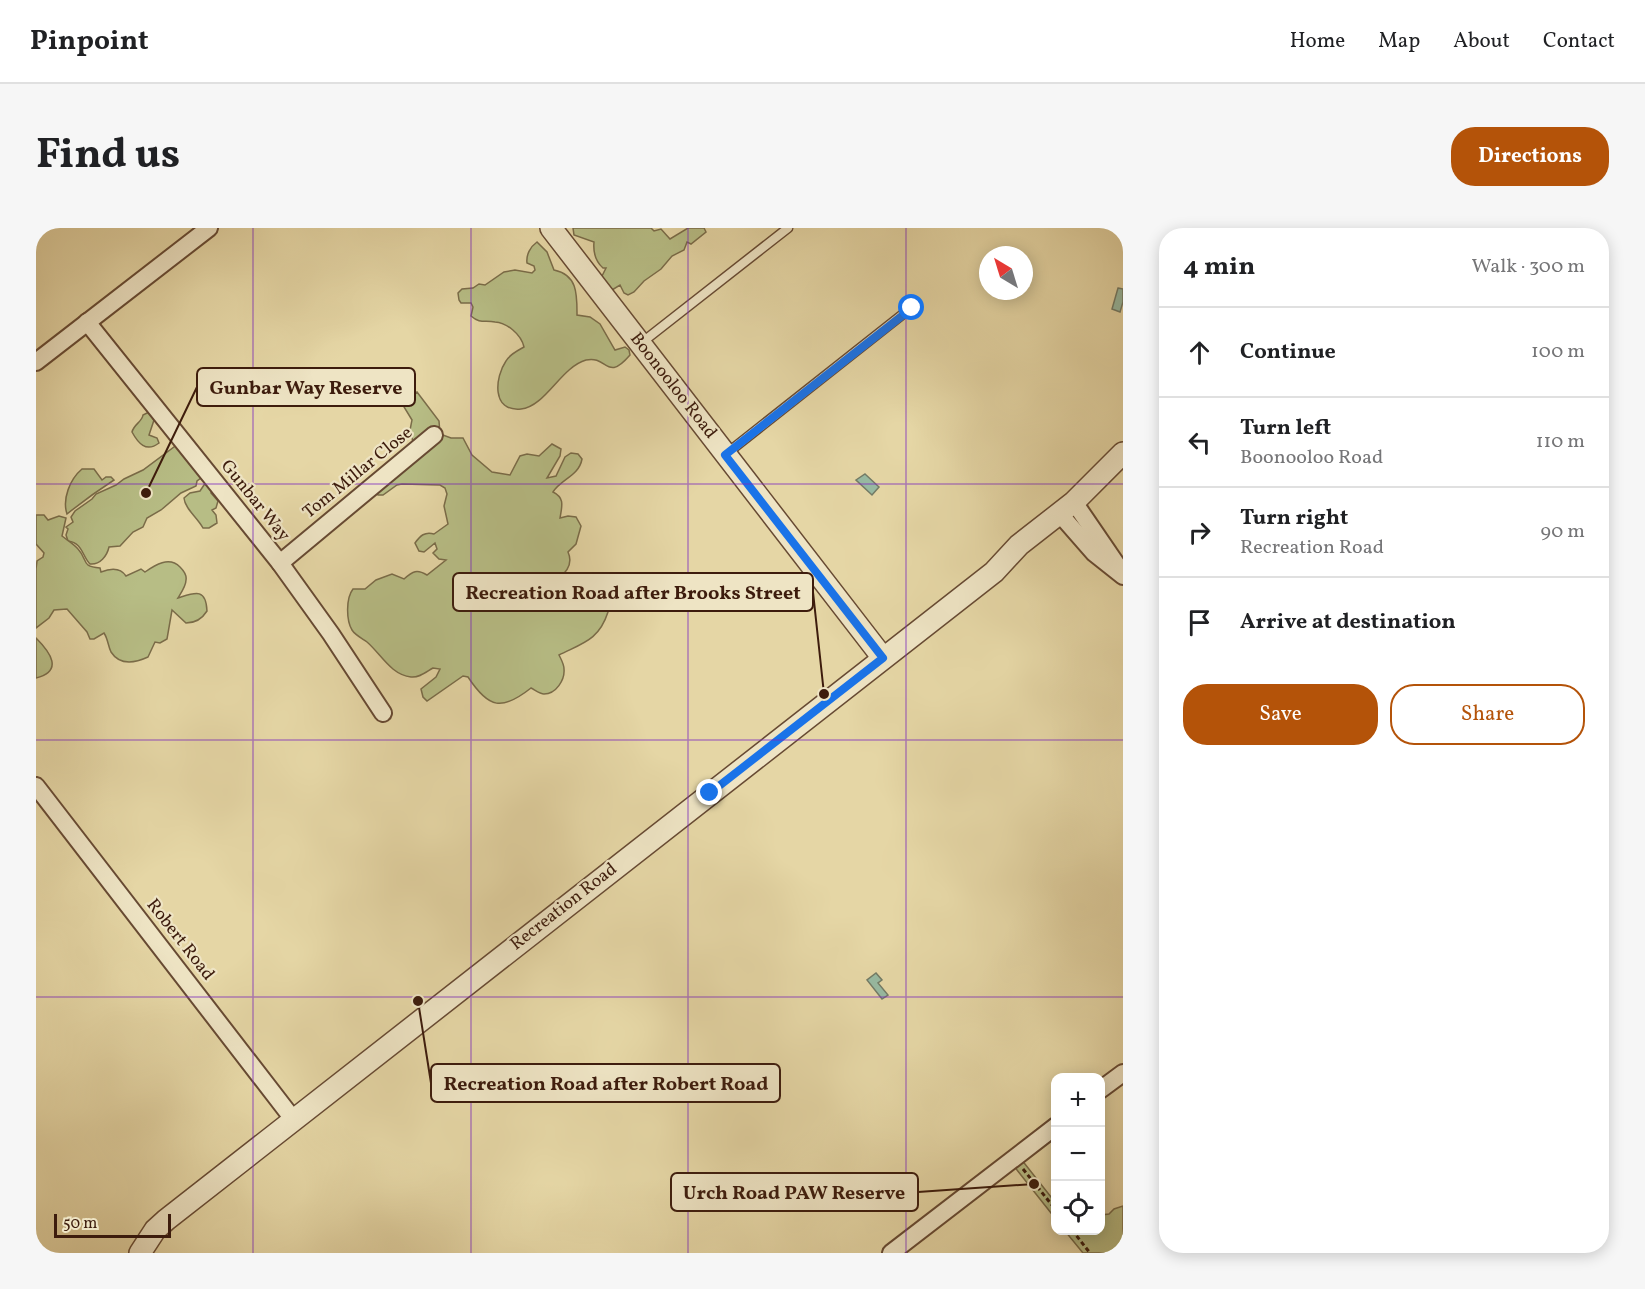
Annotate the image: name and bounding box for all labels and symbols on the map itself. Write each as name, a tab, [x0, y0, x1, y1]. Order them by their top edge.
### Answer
north arrow	[979, 246, 1033, 300]
route start	[898, 294, 924, 320]
street label: Boonooloo Road	[623, 328, 723, 444]
callout: Gunbar Way Reserve	[197, 368, 415, 406]
text: Gunbar Way Reserve	[209, 375, 403, 403]
street label: Tom Millar Close	[298, 421, 418, 525]
street label: Gunbar Way	[214, 455, 296, 547]
callout: Recreation Road after Brooks Street	[453, 573, 813, 611]
text: Recreation Road after Brooks Street	[465, 580, 801, 608]
route end	[696, 779, 722, 805]
street label: Recreation Road	[505, 857, 623, 957]
street label: Robert Road	[140, 894, 220, 986]
callout: Recreation Road after Robert Road	[431, 1064, 780, 1102]
text: Recreation Road after Robert Road	[444, 1071, 768, 1099]
callout: Urch Road PAW Reserve	[671, 1173, 918, 1211]
text: Urch Road PAW Reserve	[683, 1180, 905, 1208]
scale bar	[54, 1211, 171, 1238]

